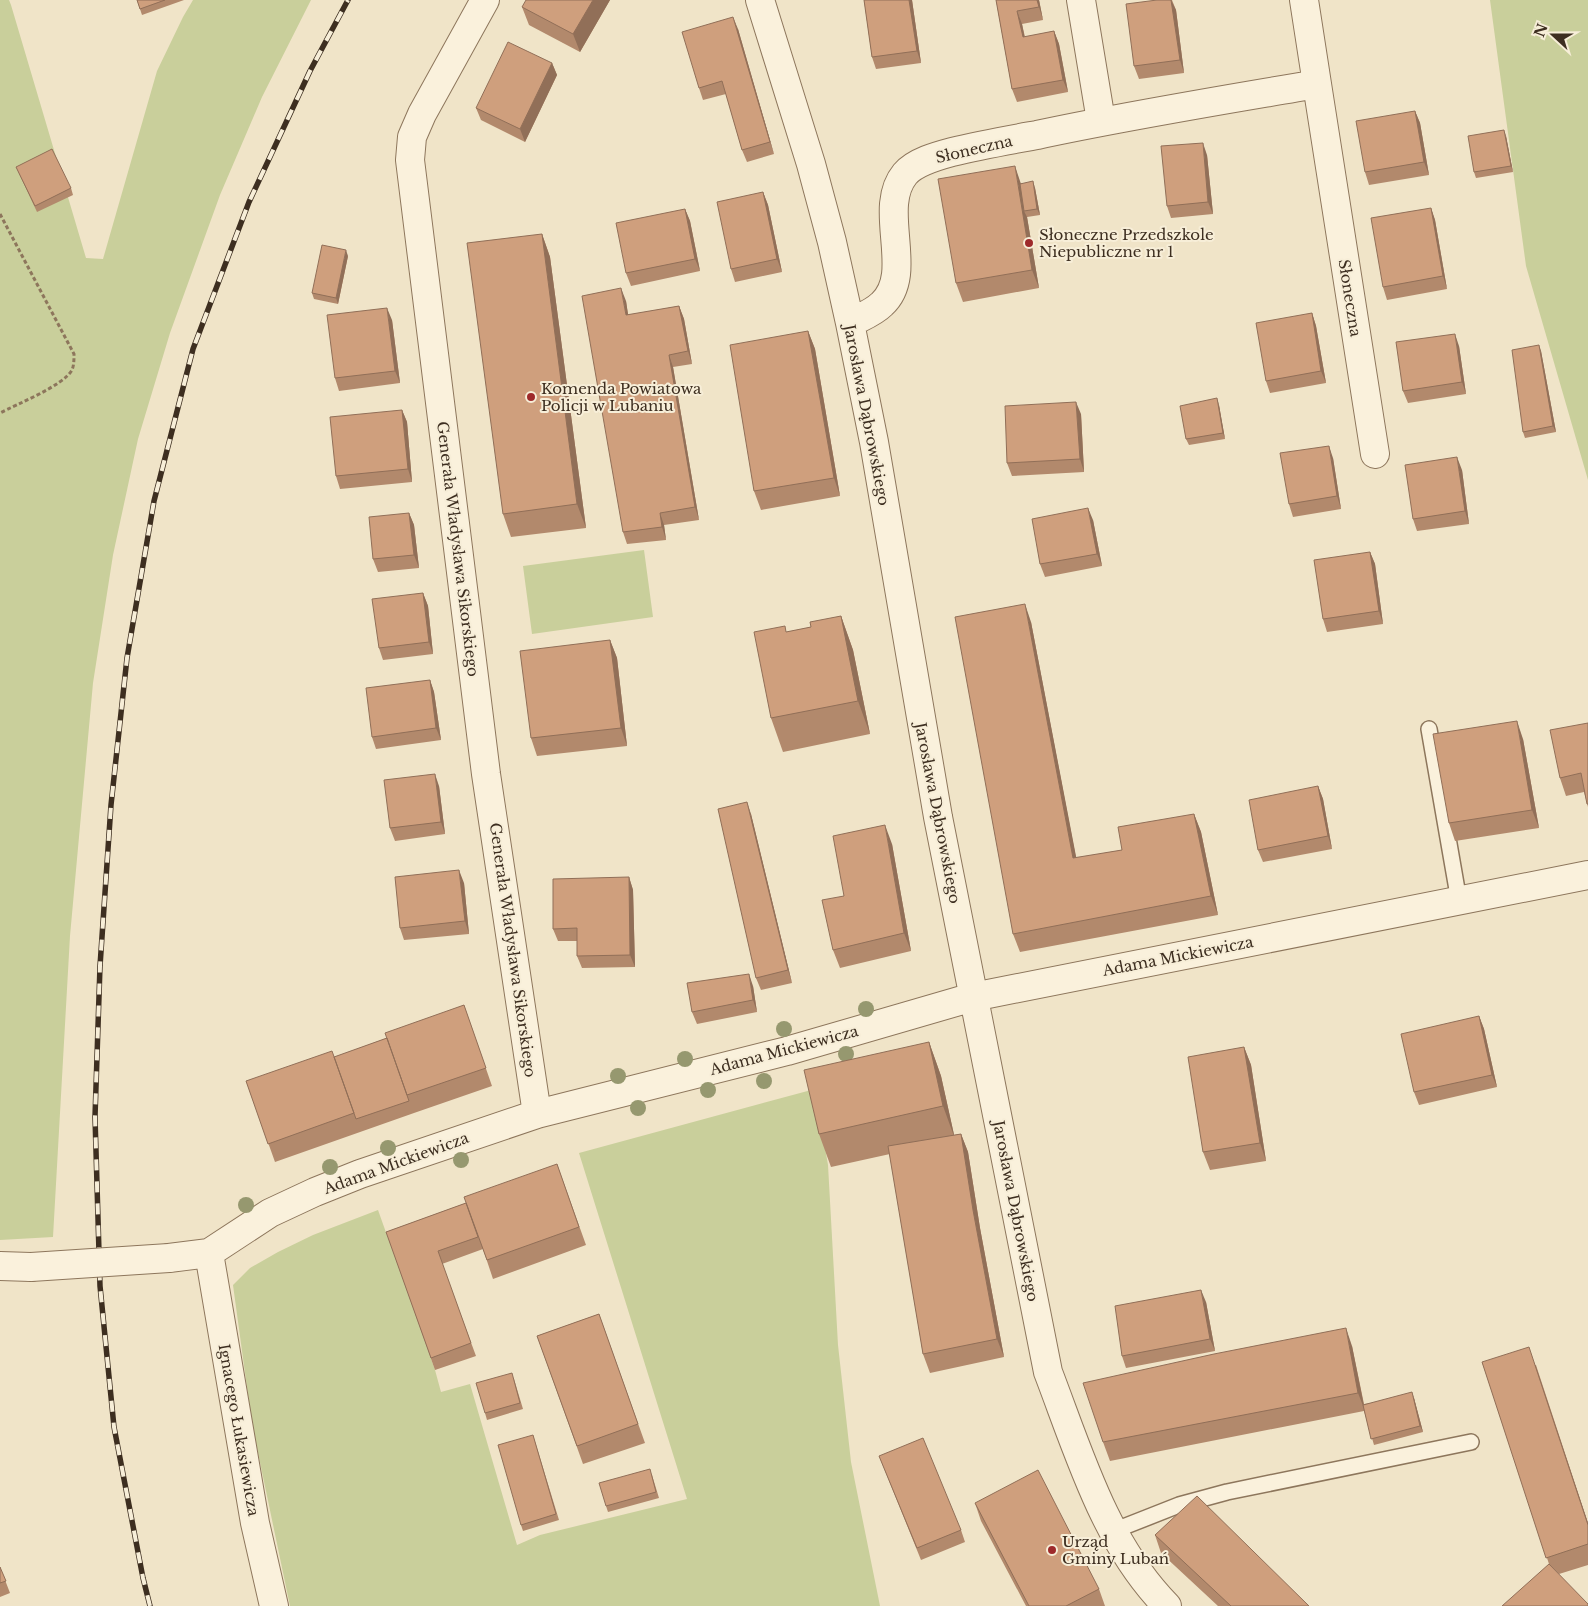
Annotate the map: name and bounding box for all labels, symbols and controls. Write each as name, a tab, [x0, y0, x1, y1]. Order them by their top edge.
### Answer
north arrow	[1528, 10, 1578, 60]
text: N	[1530, 21, 1552, 40]
street label: Słoneczna	[934, 131, 1015, 167]
place label: Słoneczne Przedszkole Niepubliczne nr 1	[1039, 225, 1214, 261]
marker: Słoneczne Przedszkole Niepubliczne nr 1	[1023, 237, 1035, 249]
street label: Słoneczna	[1334, 258, 1366, 339]
street label: Jarosława Dąbrowskiego	[840, 321, 894, 507]
place label: Komenda Powiatowa Policji w Lubaniu	[541, 379, 702, 415]
marker: Komenda Powiatowa Policji w Lubaniu	[525, 391, 537, 403]
street label: Generała Władysława Sikorskiego	[433, 420, 483, 678]
street label: Jarosława Dąbrowskiego	[911, 719, 965, 905]
street label: Generała Władysława Sikorskiego	[486, 821, 540, 1079]
street label: Adama Mickiewicza	[1100, 932, 1256, 980]
street label: Adama Mickiewicza	[707, 1021, 861, 1079]
street label: Jarosława Dąbrowskiego	[989, 1117, 1043, 1303]
street label: Adama Mickiewicza	[320, 1128, 472, 1198]
street label: Ignacego Łukasiewicza	[214, 1342, 264, 1518]
place label: Urząd Gminy Lubań	[1062, 1532, 1169, 1568]
marker: Urząd Gminy Lubań	[1046, 1544, 1058, 1556]

